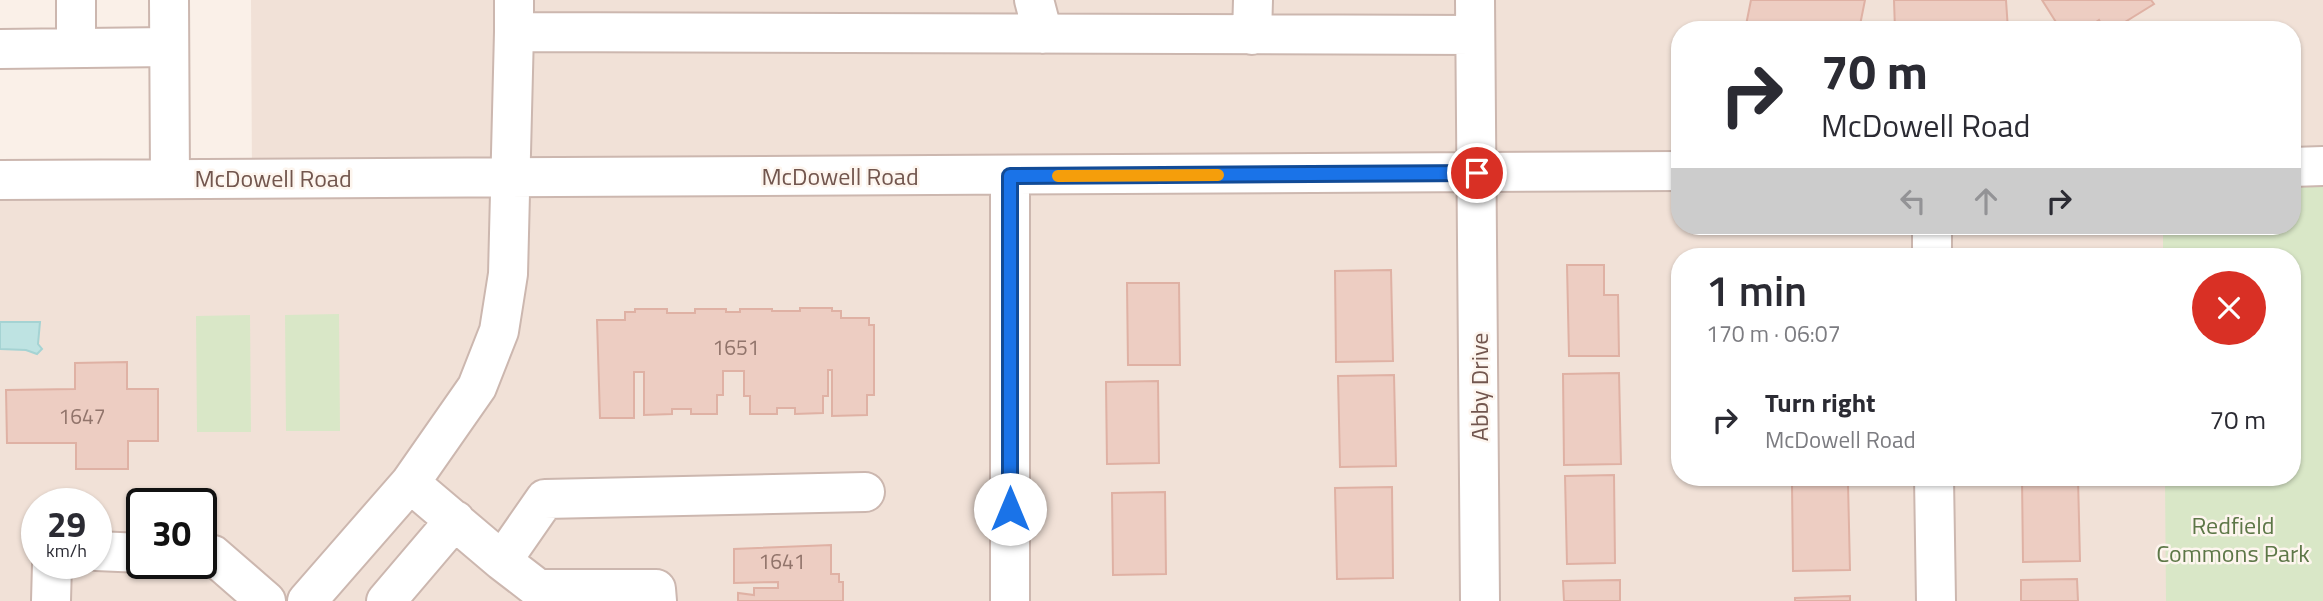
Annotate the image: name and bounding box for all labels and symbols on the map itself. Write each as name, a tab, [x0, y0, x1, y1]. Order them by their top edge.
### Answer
pin	[1447, 143, 1507, 203]
street label: McDowell Road	[761, 158, 919, 194]
street label: McDowell Road	[194, 160, 352, 196]
house number: 1651	[712, 331, 760, 363]
street label: Abby Drive	[1461, 333, 1497, 441]
house number: 1647	[58, 400, 106, 432]
position arrow	[973, 472, 1047, 546]
speed limit sign: 30	[126, 488, 217, 579]
park label: Redfield Commons Park	[2156, 507, 2310, 571]
house number: 1641	[758, 545, 806, 577]

